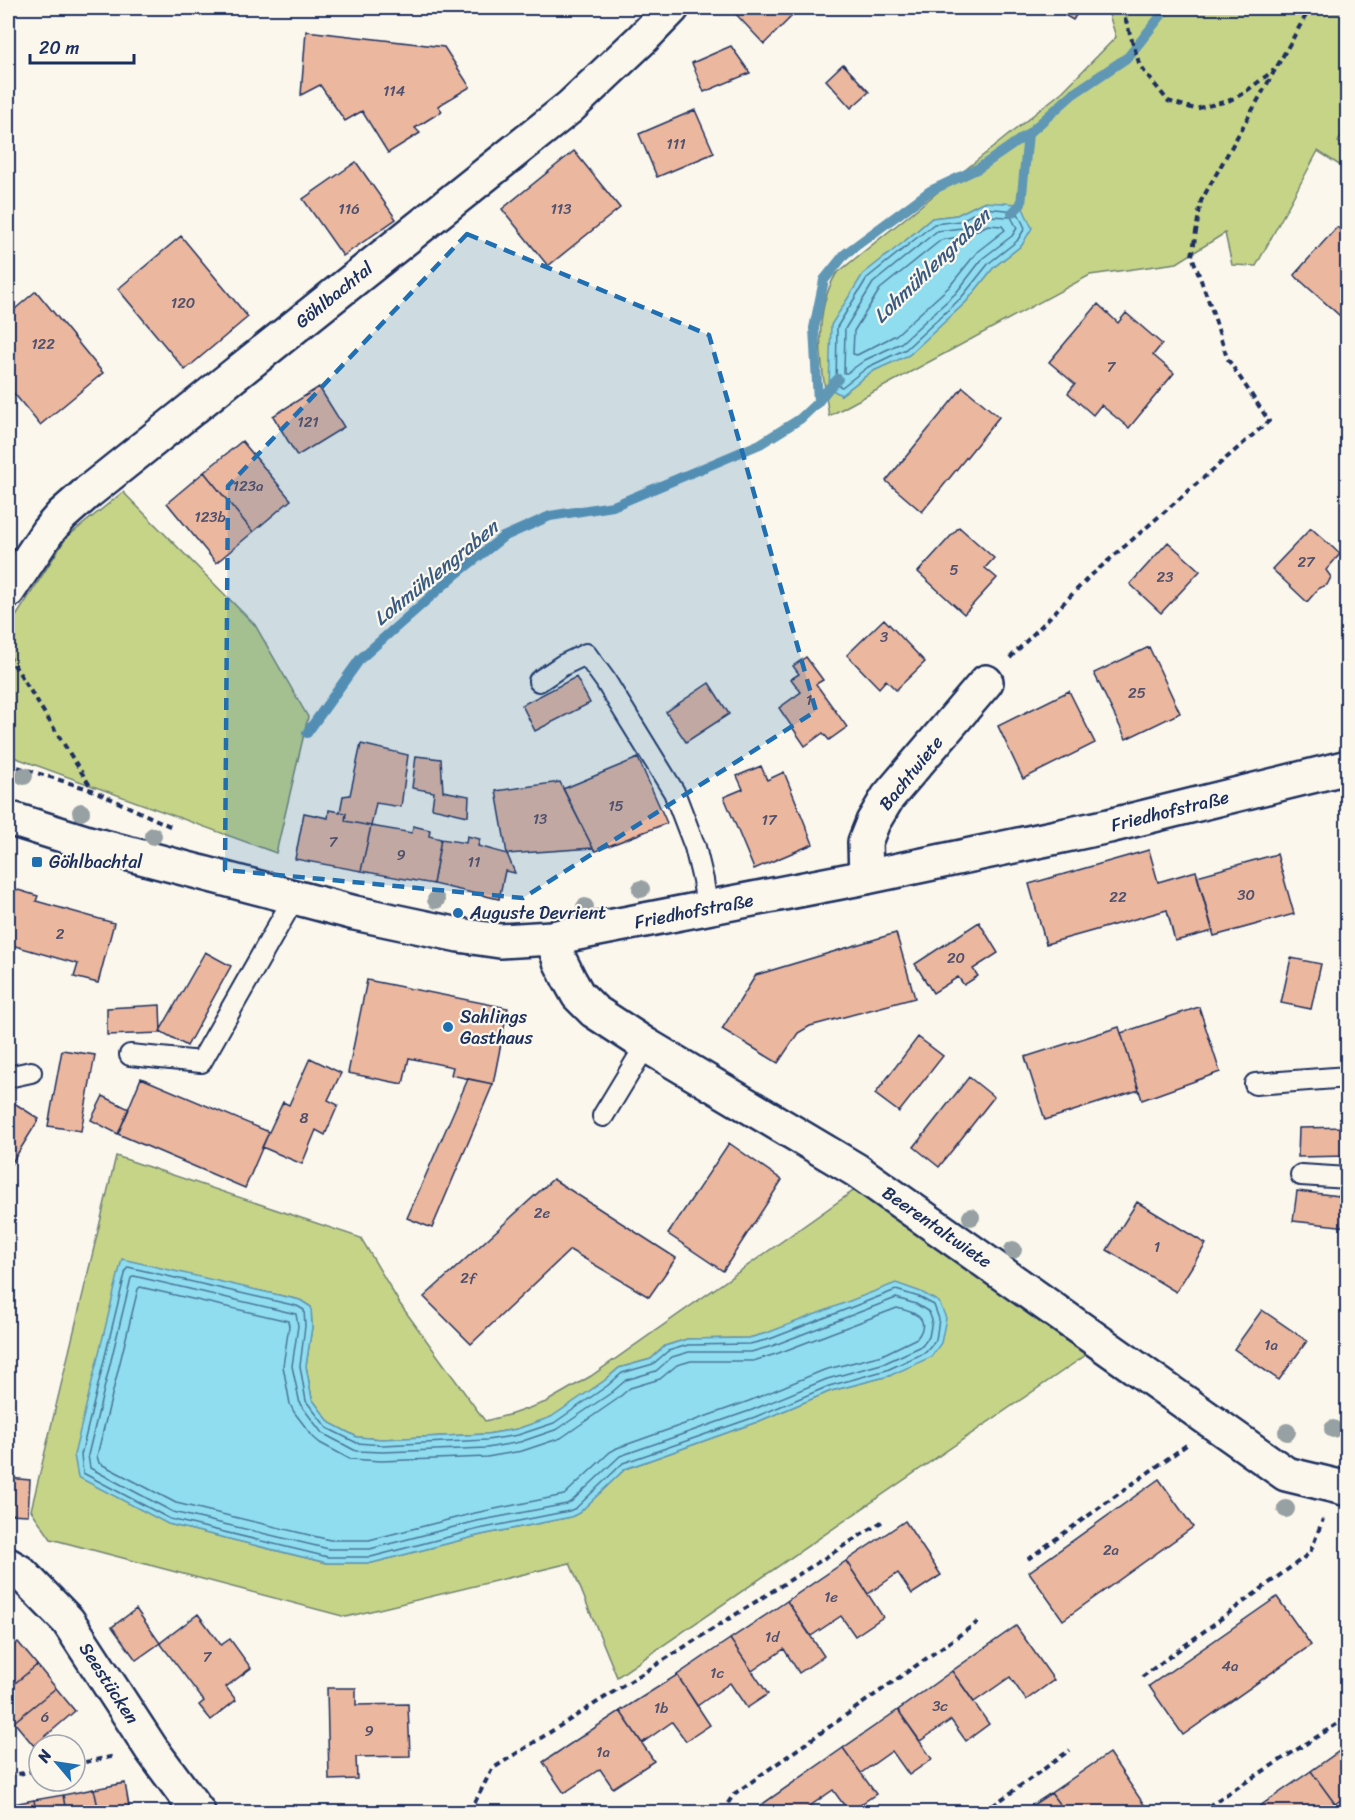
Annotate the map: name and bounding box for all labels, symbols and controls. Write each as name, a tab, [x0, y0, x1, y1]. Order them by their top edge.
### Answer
scale bar	[30, 27, 134, 65]
text: 20 m	[39, 32, 79, 64]
house number: 114	[383, 78, 405, 104]
house number: 111	[666, 131, 686, 157]
house number: 116	[338, 196, 360, 222]
house number: 113	[550, 196, 572, 222]
water label: Lohmühlengraben	[865, 199, 1001, 332]
street label: Göhlbachtal	[288, 253, 381, 337]
house number: 120	[171, 290, 195, 316]
house number: 122	[31, 331, 55, 357]
house number: 7	[1107, 354, 1117, 380]
house number: 121	[297, 409, 319, 435]
house number: 123a	[233, 473, 264, 499]
house number: 123b	[194, 504, 226, 530]
water label: Lohmühlengraben	[365, 510, 508, 635]
house number: 27	[1297, 549, 1316, 575]
house number: 5	[949, 557, 959, 583]
house number: 23	[1157, 564, 1173, 590]
house number: 3	[880, 624, 888, 650]
house number: 25	[1128, 680, 1146, 706]
house number: 1	[806, 687, 812, 713]
street label: Bachtwiete	[870, 728, 952, 818]
street label: Friedhofstraße	[1108, 781, 1232, 841]
house number: 15	[608, 793, 624, 819]
house number: 13	[533, 806, 547, 832]
house number: 17	[761, 807, 778, 833]
house number: 7	[329, 829, 339, 855]
house number: 9	[396, 842, 406, 868]
place label: Göhlbachtal	[49, 846, 143, 878]
house number: 11	[468, 849, 480, 875]
marker: Göhlbachtal	[30, 855, 44, 869]
house number: 30	[1237, 882, 1255, 908]
street label: Friedhofstraße	[632, 884, 756, 938]
house number: 22	[1109, 884, 1127, 910]
place label: Auguste Devrient	[469, 897, 606, 929]
marker: Auguste Devrient	[451, 906, 465, 920]
house number: 2	[56, 921, 65, 947]
house number: 20	[947, 945, 965, 971]
place label: Sahlings Gasthaus	[460, 1001, 534, 1054]
marker: Sahlings Gasthaus	[441, 1020, 455, 1034]
house number: 8	[299, 1105, 309, 1131]
street label: Beerentaltwiete	[875, 1177, 999, 1277]
house number: 2e	[534, 1200, 550, 1226]
house number: 1	[1154, 1234, 1160, 1260]
house number: 2f	[460, 1265, 478, 1291]
house number: 1a	[1264, 1332, 1278, 1358]
house number: 2a	[1103, 1537, 1120, 1563]
house number: 1e	[824, 1584, 838, 1610]
house number: 1d	[765, 1624, 780, 1650]
street label: Seestücken	[70, 1635, 148, 1731]
house number: 7	[203, 1644, 213, 1670]
house number: 4a	[1222, 1653, 1239, 1679]
house number: 1c	[710, 1660, 724, 1686]
house number: 3c	[932, 1693, 948, 1719]
house number: 1b	[654, 1695, 668, 1721]
house number: 6	[41, 1704, 49, 1730]
house number: 9	[364, 1718, 374, 1744]
north arrow	[27, 1733, 87, 1793]
house number: 1a	[596, 1739, 610, 1765]
text: N	[28, 1743, 60, 1769]

